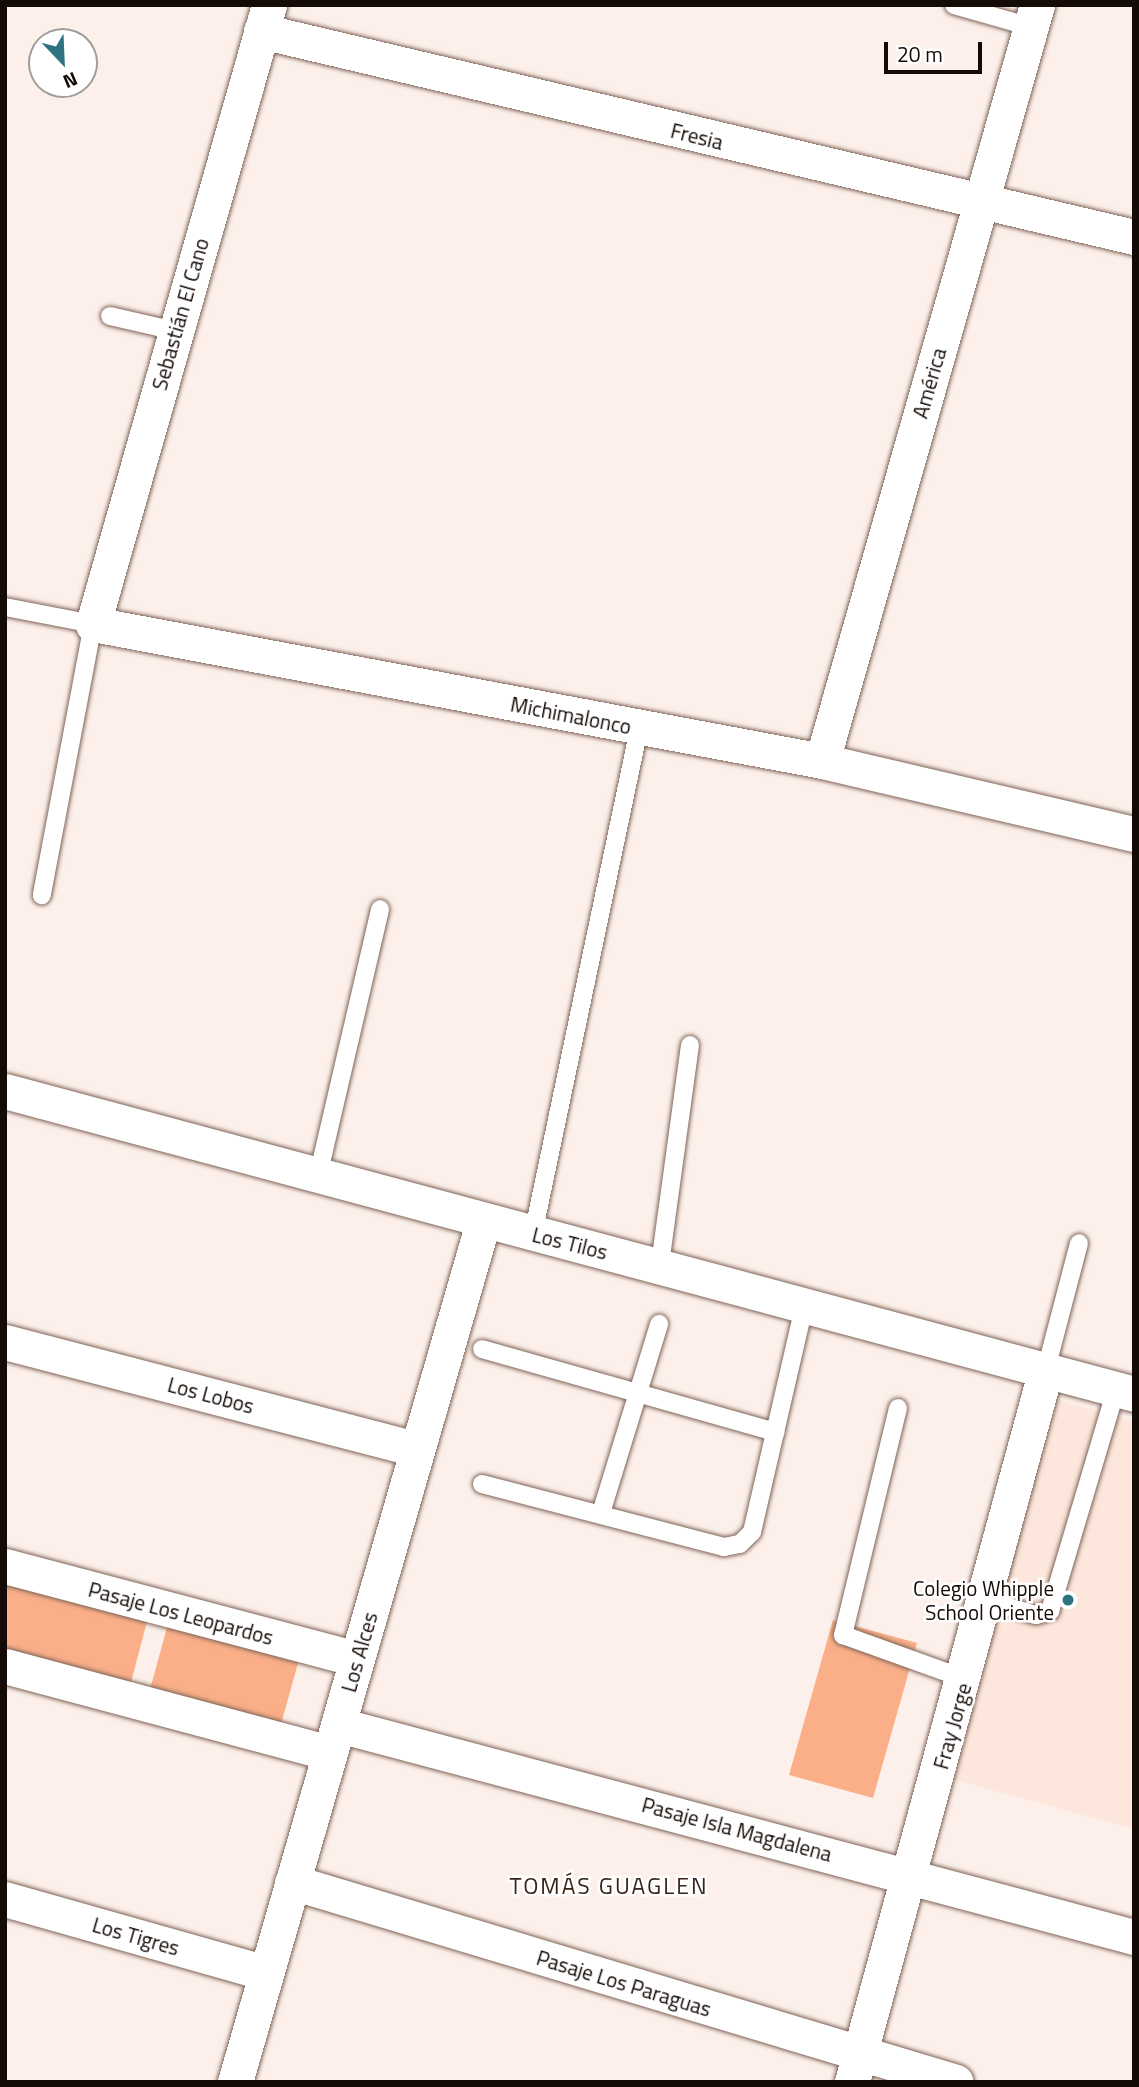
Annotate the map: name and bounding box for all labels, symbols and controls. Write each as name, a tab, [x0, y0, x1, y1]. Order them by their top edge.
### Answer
north arrow	[28, 28, 98, 98]
scale bar	[887, 28, 985, 72]
text: 20 m	[897, 38, 943, 70]
text: N	[59, 65, 82, 97]
street label: Fresia	[668, 117, 726, 155]
street label: Sebastián El Cano	[146, 235, 214, 393]
street label: América	[907, 345, 951, 421]
street label: Michimalonco	[508, 691, 634, 739]
street label: Los Tilos	[530, 1221, 610, 1265]
street label: Los Lobos	[165, 1371, 257, 1419]
place label: Colegio Whipple School Oriente	[913, 1575, 1054, 1625]
street label: Pasaje Los Leopardos	[86, 1576, 276, 1650]
marker: Colegio Whipple School Oriente	[1060, 1592, 1076, 1608]
street label: Los Alces	[336, 1609, 382, 1695]
street label: Fray Jorge	[928, 1680, 976, 1772]
street label: Pasaje Isla Magdalena	[639, 1791, 835, 1867]
district label: TOMÁS GUAGLEN	[511, 1872, 707, 1900]
street label: Los Tigres	[90, 1912, 182, 1960]
street label: Pasaje Los Paraguas	[534, 1944, 714, 2022]

